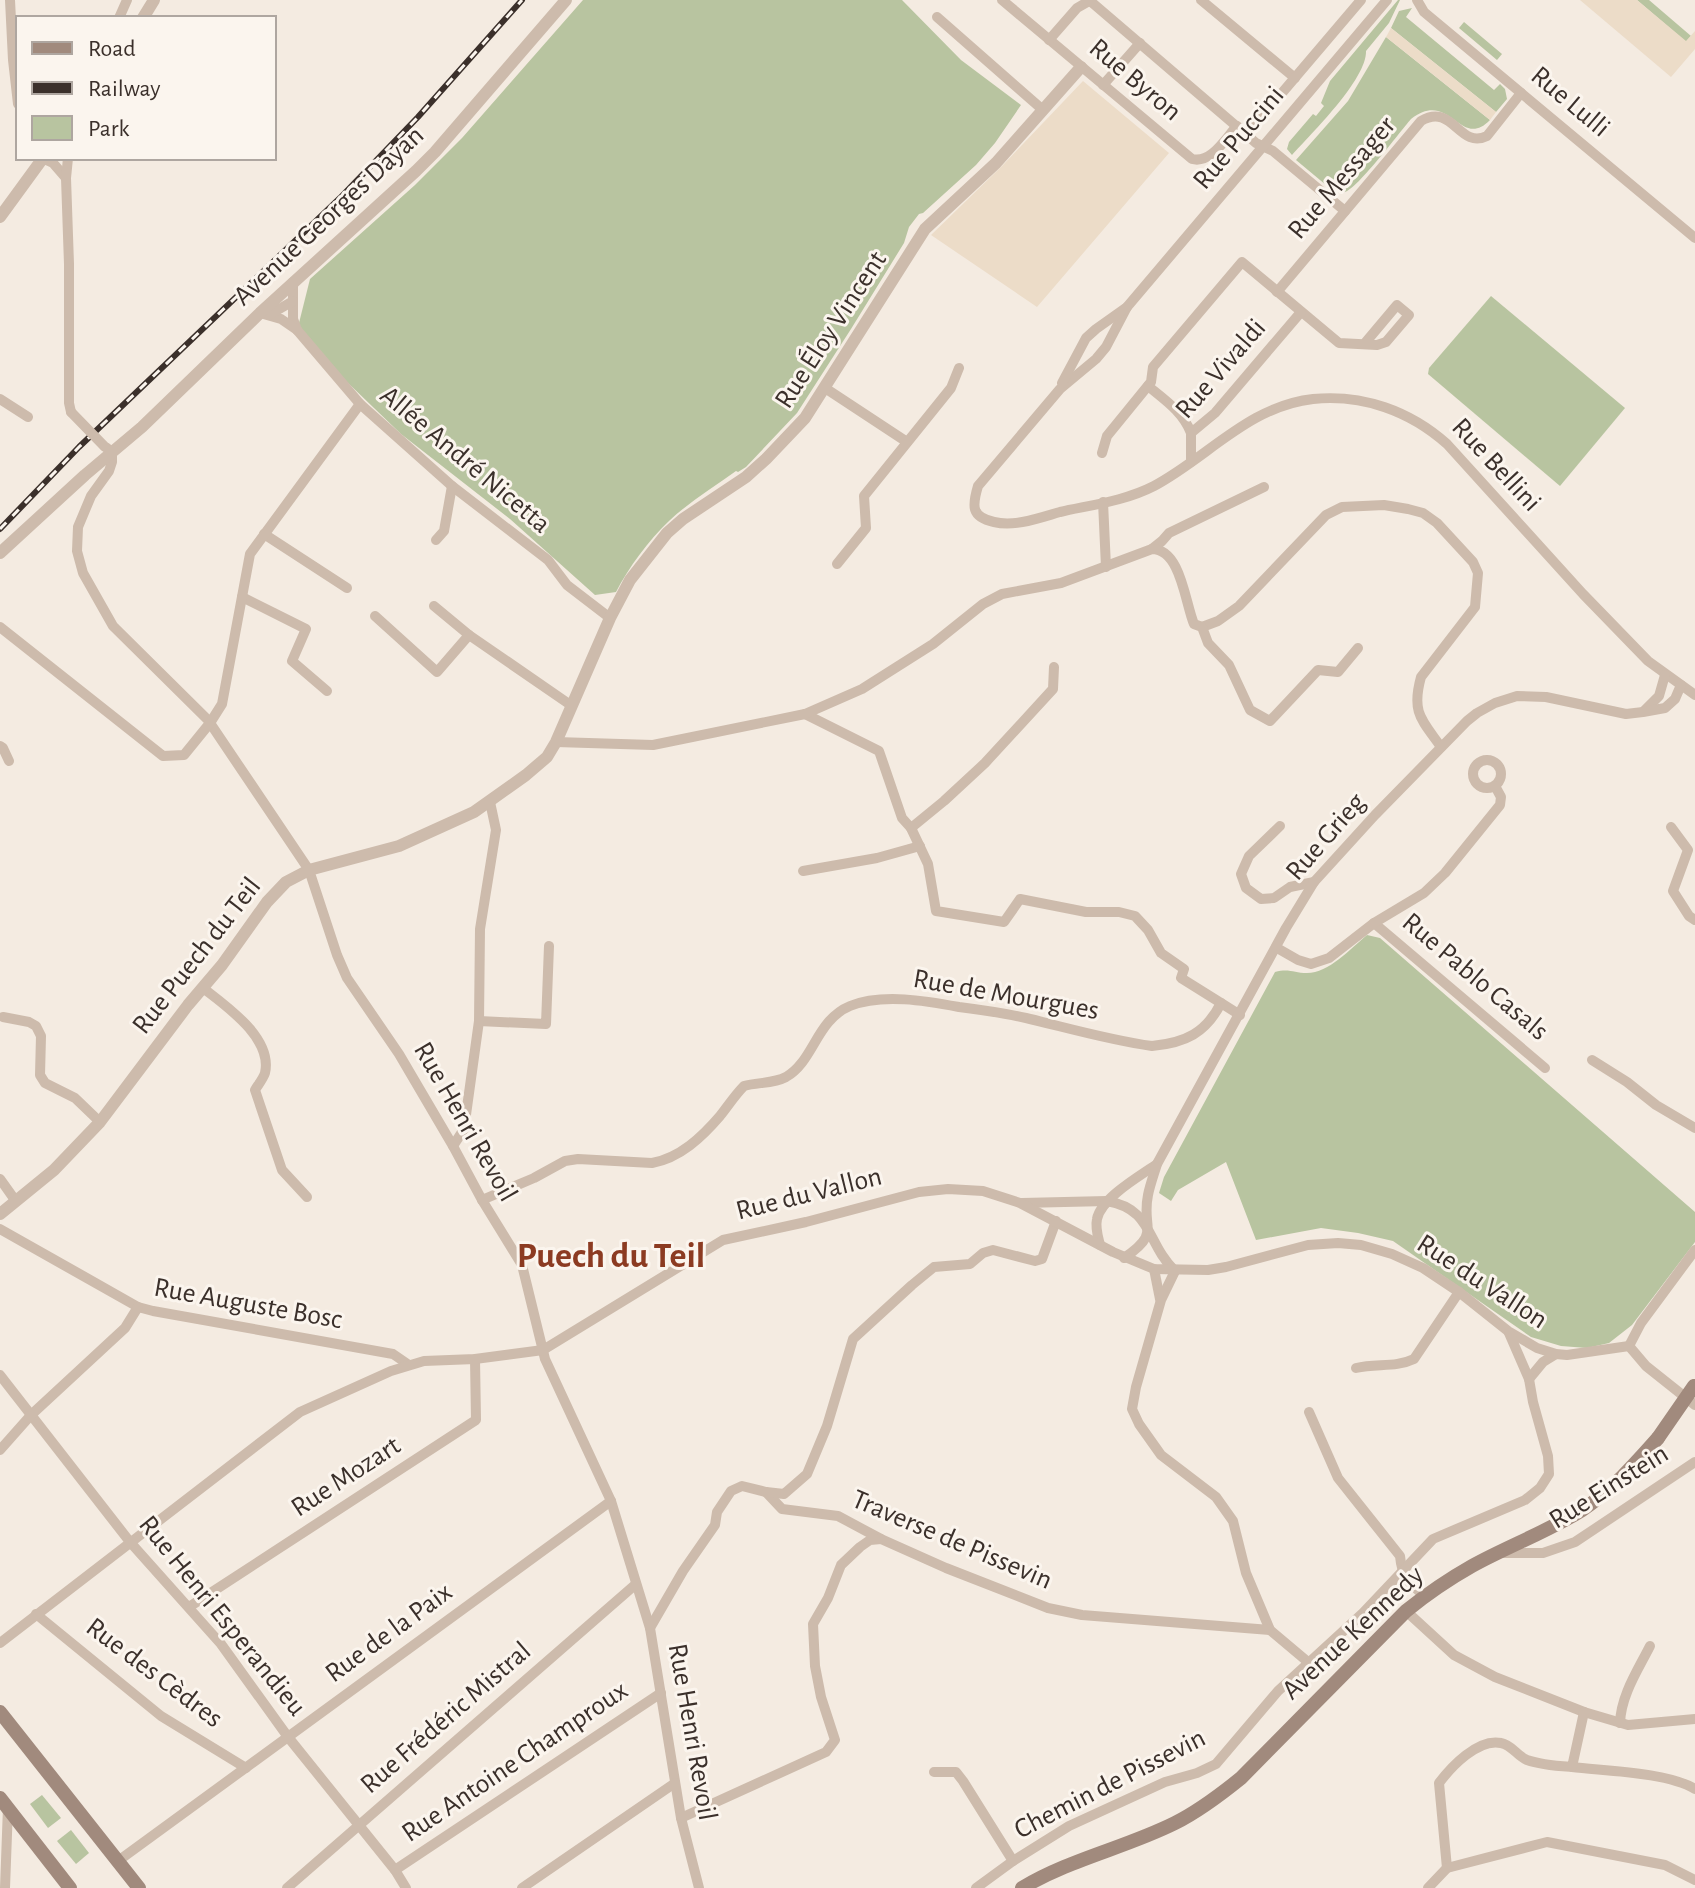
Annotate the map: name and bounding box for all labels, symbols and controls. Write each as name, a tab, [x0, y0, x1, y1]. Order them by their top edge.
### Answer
legend	[16, 16, 276, 160]
street label: Rue Byron	[1084, 34, 1186, 126]
text: Road	[88, 37, 136, 61]
street label: Rue Lulli	[1525, 61, 1615, 143]
text: Railway	[88, 77, 160, 101]
street label: Rue Puccini	[1188, 81, 1290, 195]
street label: Rue Messager	[1283, 111, 1401, 245]
text: Park	[88, 117, 129, 141]
street label: Avenue Georges Dayan	[229, 121, 429, 311]
street label: Rue Éloy Vincent	[767, 245, 892, 414]
street label: Rue Vivaldi	[1170, 314, 1272, 424]
street label: Allée André Nicetta	[375, 381, 555, 539]
street label: Rue Bellini	[1446, 413, 1546, 517]
street label: Rue Grieg	[1281, 788, 1371, 886]
street label: Rue Puech du Teil	[127, 873, 267, 1039]
street label: Rue Pablo Casals	[1397, 908, 1553, 1046]
street label: Rue de Mourgues	[911, 965, 1101, 1025]
street label: Rue Henri Revoil	[408, 1037, 522, 1207]
street label: Rue du Vallon	[733, 1162, 885, 1226]
street label: Rue du Vallon	[1412, 1230, 1552, 1334]
district label: Puech du Teil	[517, 1238, 705, 1274]
street label: Rue Auguste Bosc	[152, 1274, 345, 1334]
street label: Rue Mozart	[286, 1432, 406, 1522]
street label: Rue Einstein	[1545, 1439, 1673, 1535]
street label: Traverse de Pissevin	[848, 1485, 1056, 1595]
street label: Rue Henri Esperandieu	[133, 1511, 311, 1721]
street label: Avenue Kennedy	[1277, 1561, 1429, 1705]
street label: Rue de la Paix	[320, 1578, 458, 1688]
street label: Rue des Cèdres	[81, 1613, 227, 1733]
street label: Rue Frédéric Mistral	[356, 1637, 536, 1799]
street label: Rue Henri Revoil	[663, 1641, 721, 1823]
street label: Rue Antoine Champroux	[397, 1676, 633, 1848]
street label: Chemin de Pissevin	[1010, 1724, 1210, 1844]

